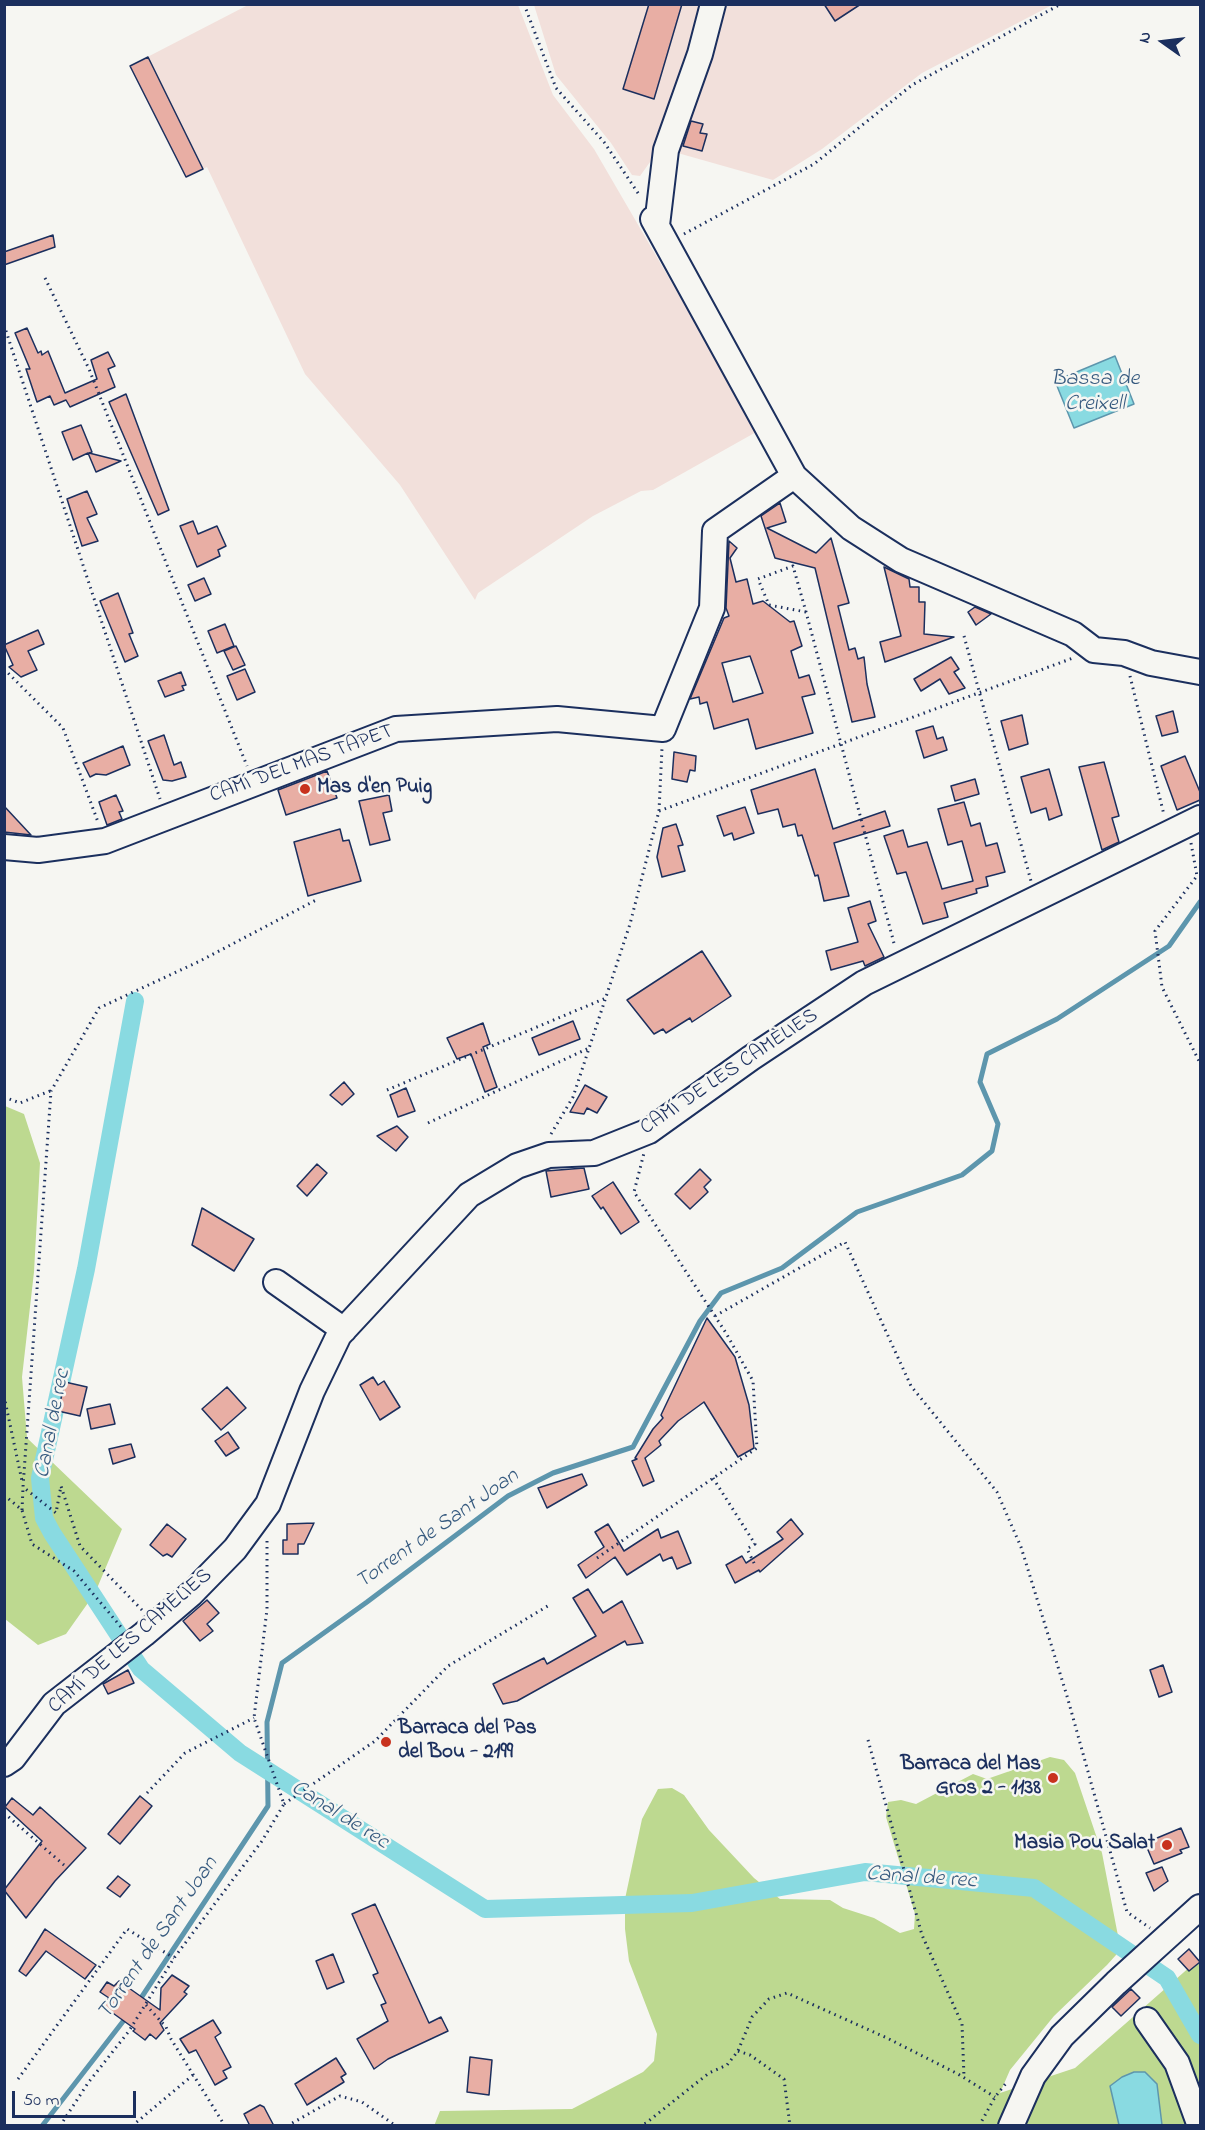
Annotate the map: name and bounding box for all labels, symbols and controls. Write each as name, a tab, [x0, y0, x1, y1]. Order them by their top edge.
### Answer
north arrow	[1133, 12, 1193, 72]
text: N	[1133, 29, 1158, 46]
water label: Bassa de Creixell	[1051, 367, 1139, 418]
street label: CAMÍ DEL MAS TAPET	[207, 720, 397, 810]
place label: Mas d'en Puig	[317, 776, 432, 802]
marker: Mas d'en Puig	[298, 782, 312, 796]
street label: CAMÍ DE LES CAMÈLIES	[636, 1004, 824, 1142]
water label: Canal de rec	[31, 1367, 77, 1481]
water label: Torrent de Sant Joan	[351, 1464, 525, 1596]
street label: CAMÍ DE LES CAMÈLIES	[44, 1564, 218, 1720]
place label: Barraca del Pas del Bou - 2199	[398, 1717, 537, 1767]
marker: Barraca del Pas del Bou - 2199	[379, 1735, 393, 1749]
place label: Barraca del Mas Gros 2 - 1138	[900, 1753, 1041, 1803]
marker: Barraca del Mas Gros 2 - 1138	[1046, 1771, 1060, 1785]
water label: Canal de rec	[285, 1776, 393, 1856]
place label: Masia Pou Salat	[1014, 1832, 1155, 1858]
marker: Masia Pou Salat	[1160, 1838, 1174, 1852]
water label: Torrent de Sant Joan	[93, 1852, 225, 2026]
water label: Canal de rec	[865, 1862, 977, 1896]
scale bar	[15, 2079, 140, 2117]
text: 50 m	[23, 2088, 60, 2114]

